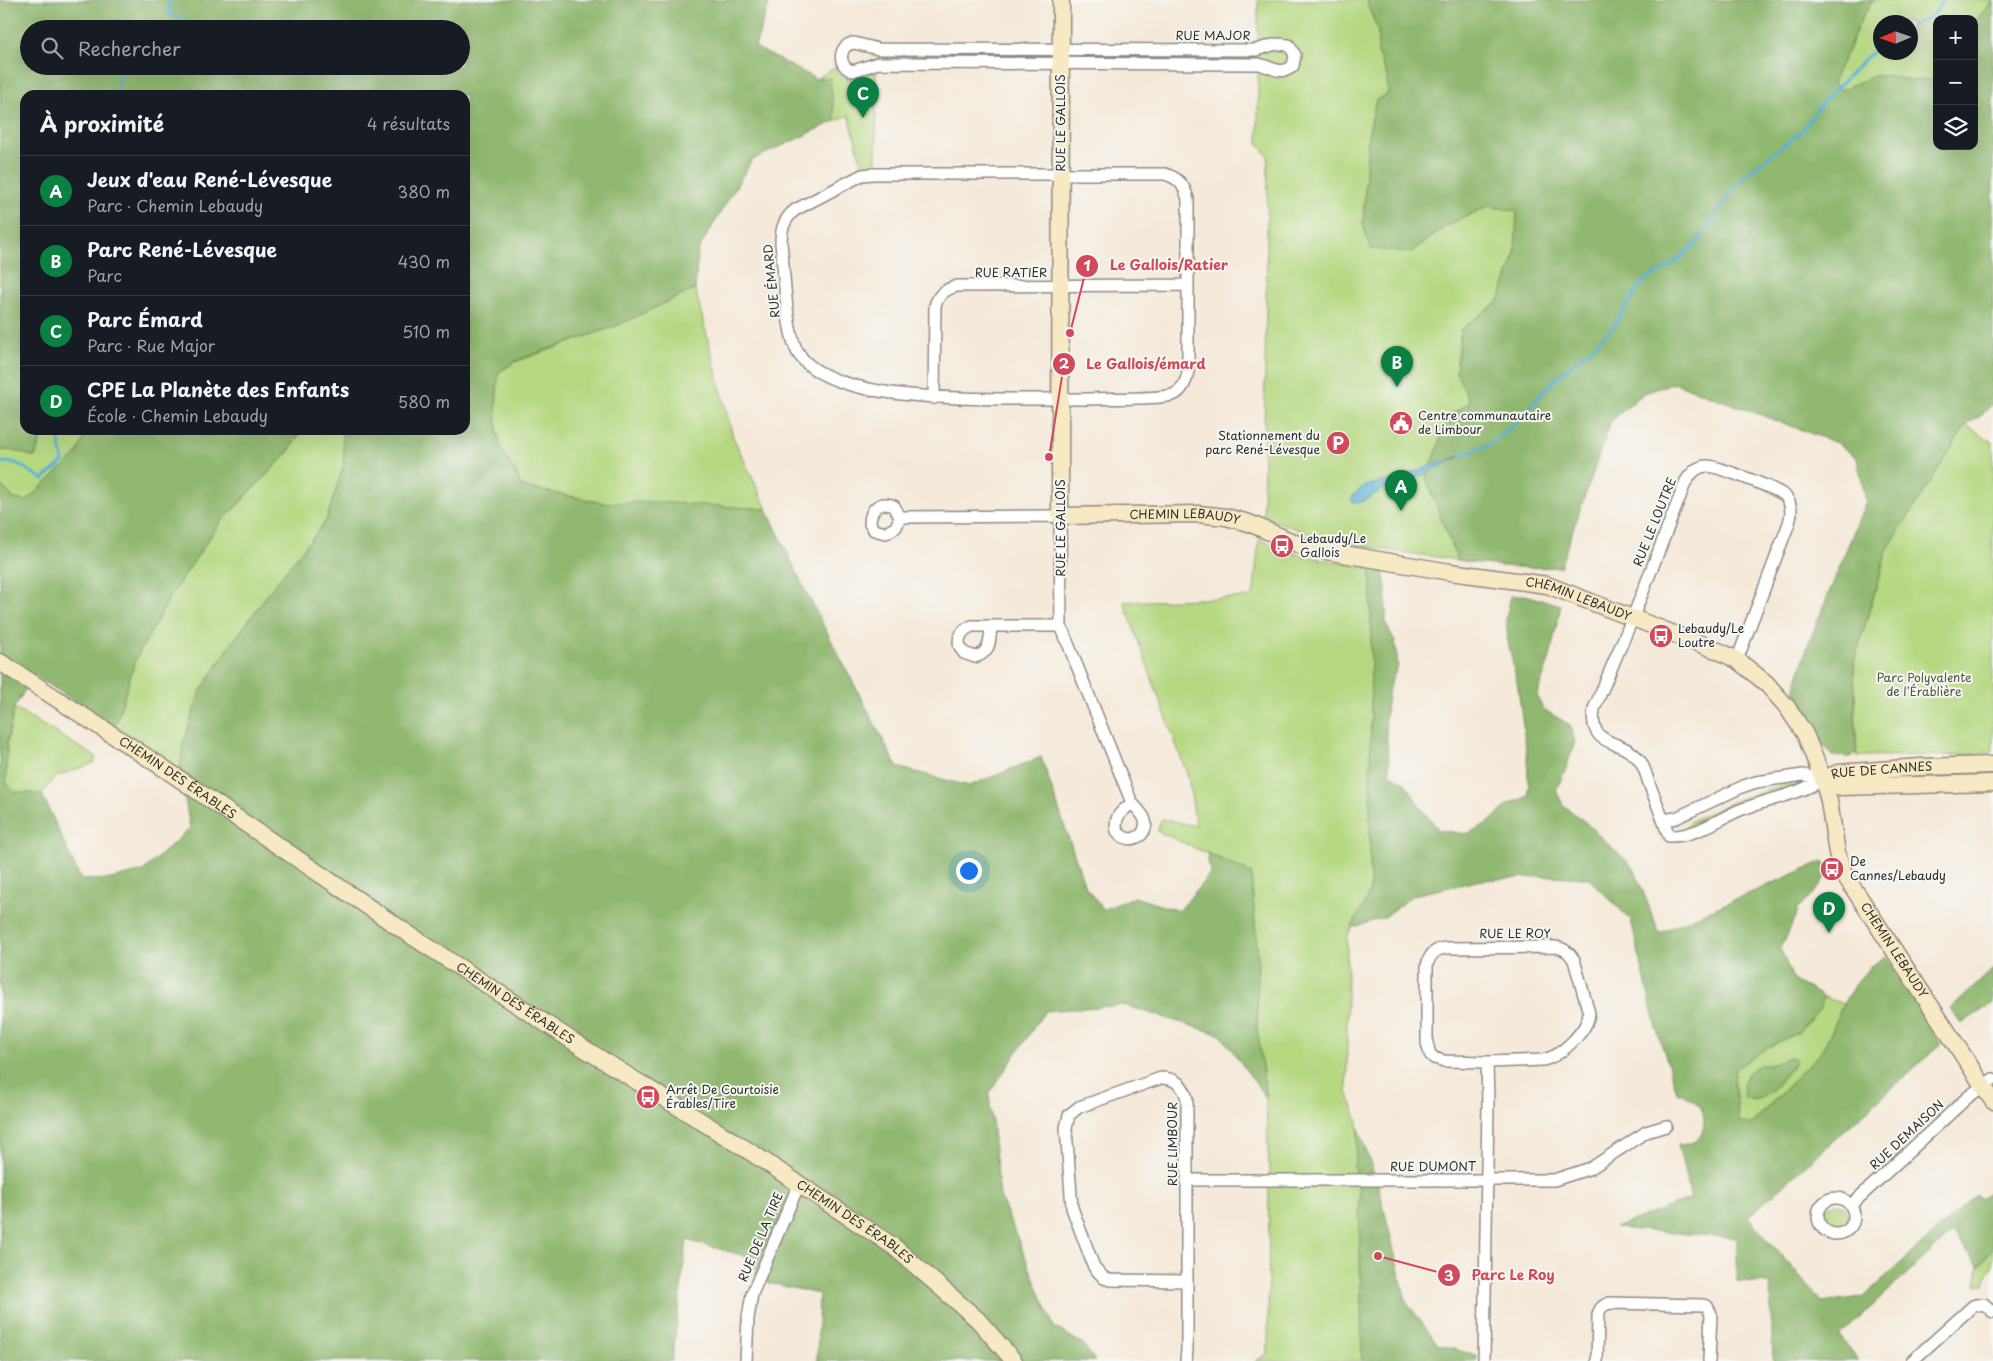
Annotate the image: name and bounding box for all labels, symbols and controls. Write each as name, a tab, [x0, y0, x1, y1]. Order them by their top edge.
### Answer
north arrow	[1873, 15, 1918, 60]
map controls	[1933, 15, 1978, 150]
button: +	[1933, 15, 1978, 60]
search box	[20, 20, 470, 75]
street label: RUE MAJOR	[1176, 26, 1250, 44]
icon: search	[38, 34, 66, 62]
text: Rechercher	[78, 34, 181, 62]
button: −	[1933, 60, 1978, 105]
street label: RUE LE GALLOIS	[1051, 74, 1069, 172]
pin: C	[847, 77, 879, 118]
button: layers	[1933, 105, 1978, 150]
text: À proximité	[40, 107, 164, 139]
text: 4 résultats	[367, 111, 450, 135]
text: Jeux d'eau René-Lévesque	[87, 165, 332, 193]
text: A	[50, 179, 62, 203]
text: 380 m	[398, 179, 450, 203]
text: Parc · Chemin Lebaudy	[87, 193, 263, 217]
text: Parc René-Lévesque	[87, 235, 277, 263]
street label: RUE ÉMARD	[758, 243, 784, 319]
text: B	[51, 249, 61, 273]
text: 430 m	[398, 249, 450, 273]
callout: Le Gallois/Ratier	[1075, 251, 1239, 280]
text: 1	[1083, 253, 1091, 276]
text: Le Gallois/Ratier	[1110, 254, 1229, 275]
text: Parc	[87, 263, 122, 287]
street label: RUE RATIER	[975, 263, 1047, 281]
text: Parc Émard	[87, 305, 203, 333]
text: C	[50, 319, 62, 343]
text: 510 m	[402, 319, 450, 343]
text: Parc · Rue Major	[87, 333, 215, 357]
pin: B	[1381, 346, 1413, 387]
callout: Le Gallois/émard	[1051, 350, 1216, 379]
text: 2	[1059, 351, 1070, 374]
text: Le Gallois/émard	[1086, 353, 1206, 374]
text: CPE La Planète des Enfants	[87, 375, 349, 403]
text: D	[50, 389, 62, 413]
text: 580 m	[398, 389, 450, 413]
text: École · Chemin Lebaudy	[87, 403, 268, 427]
place label: Centre communautaire de Limbour	[1418, 406, 1551, 438]
public building icon: Centre communautaire de Limbour	[1388, 410, 1414, 436]
place label: Stationnement du parc René-Lévesque	[1205, 426, 1320, 458]
parking icon: Stationnement du parc René-Lévesque	[1325, 430, 1351, 456]
pin: A	[1385, 470, 1417, 511]
street label: RUE LE LOUTRE	[1628, 474, 1680, 569]
street label: RUE LE GALLOIS	[1051, 479, 1069, 577]
street label: CHEMIN LEBAUDY	[1129, 504, 1243, 528]
place label: Lebaudy/Le Gallois	[1300, 529, 1366, 561]
bus stop icon: Lebaudy/Le Gallois	[1269, 533, 1295, 559]
street label: CHEMIN LEBAUDY	[1525, 572, 1634, 625]
place label: Lebaudy/Le Loutre	[1678, 619, 1744, 651]
bus stop icon: Lebaudy/Le Loutre	[1648, 623, 1674, 649]
park label: Parc Polyvalente de l'Érablière	[1876, 668, 1972, 700]
street label: CHEMIN DES ÉRABLES	[116, 731, 240, 823]
street label: RUE DE CANNES	[1828, 757, 1933, 783]
place label: De Cannes/Lebaudy	[1850, 852, 1946, 884]
bus stop icon: De Cannes/Lebaudy	[1819, 856, 1845, 882]
your location	[956, 858, 982, 884]
pin: D	[1813, 892, 1845, 933]
street label: CHEMIN LEBAUDY	[1857, 898, 1933, 1001]
street label: RUE LE ROY	[1479, 924, 1551, 942]
street label: CHEMIN DES ÉRABLES	[453, 957, 578, 1048]
place label: Arrêt De Courtoisie Érables/Tire	[666, 1080, 779, 1112]
bus stop icon: Arrêt De Courtoisie Érables/Tire	[635, 1084, 661, 1110]
street label: RUE DEMAISON	[1865, 1095, 1947, 1173]
street label: RUE LIMBOUR	[1163, 1102, 1181, 1186]
street label: RUE DUMONT	[1390, 1157, 1477, 1175]
street label: CHEMIN DES ÉRABLES	[793, 1175, 918, 1268]
street label: RUE DE LA TIRE	[733, 1189, 787, 1284]
callout: Parc Le Roy	[1436, 1261, 1565, 1290]
text: 3	[1444, 1263, 1454, 1286]
text: Parc Le Roy	[1472, 1264, 1554, 1285]

